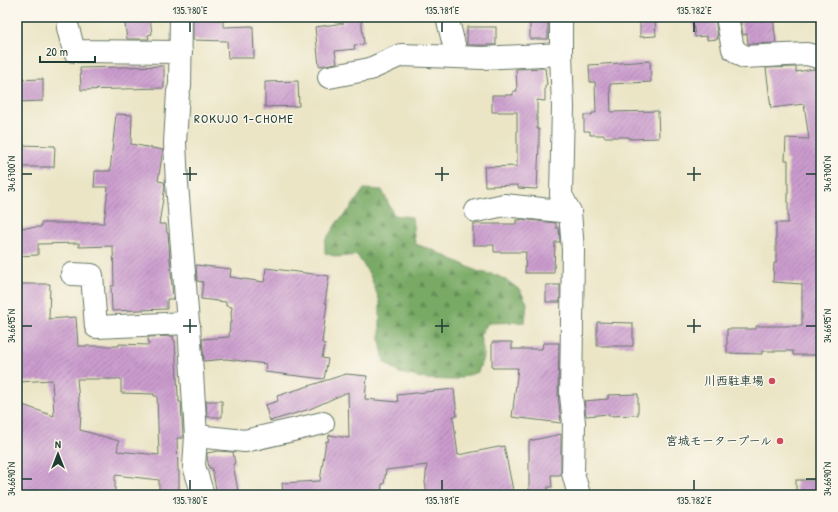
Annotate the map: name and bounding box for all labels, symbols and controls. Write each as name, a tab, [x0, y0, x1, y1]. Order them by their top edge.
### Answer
text: 135.780°E	[173, 4, 208, 17]
text: 135.781°E	[425, 4, 460, 17]
text: 135.782°E	[676, 4, 712, 17]
scale bar	[40, 38, 95, 64]
text: 20 m	[46, 43, 68, 60]
district label: ROKUJO 1-CHOME	[194, 109, 294, 127]
text: 34.6700°N	[5, 156, 18, 192]
text: 34.6700°N	[821, 156, 834, 192]
text: 34.6695°N	[5, 309, 18, 343]
text: 34.6695°N	[821, 309, 834, 343]
place label: 川西駐車場	[704, 372, 764, 389]
marker: 川西駐車場	[767, 376, 777, 386]
place label: 宮城モータープール	[666, 432, 772, 449]
north arrow	[38, 434, 78, 474]
marker: 宮城モータープール	[775, 436, 785, 446]
text: N	[55, 437, 61, 451]
text: 34.6690°N	[5, 462, 18, 496]
text: 34.6690°N	[821, 462, 834, 496]
text: 135.780°E	[173, 494, 208, 507]
text: 135.781°E	[425, 494, 460, 507]
text: 135.782°E	[676, 494, 712, 507]

